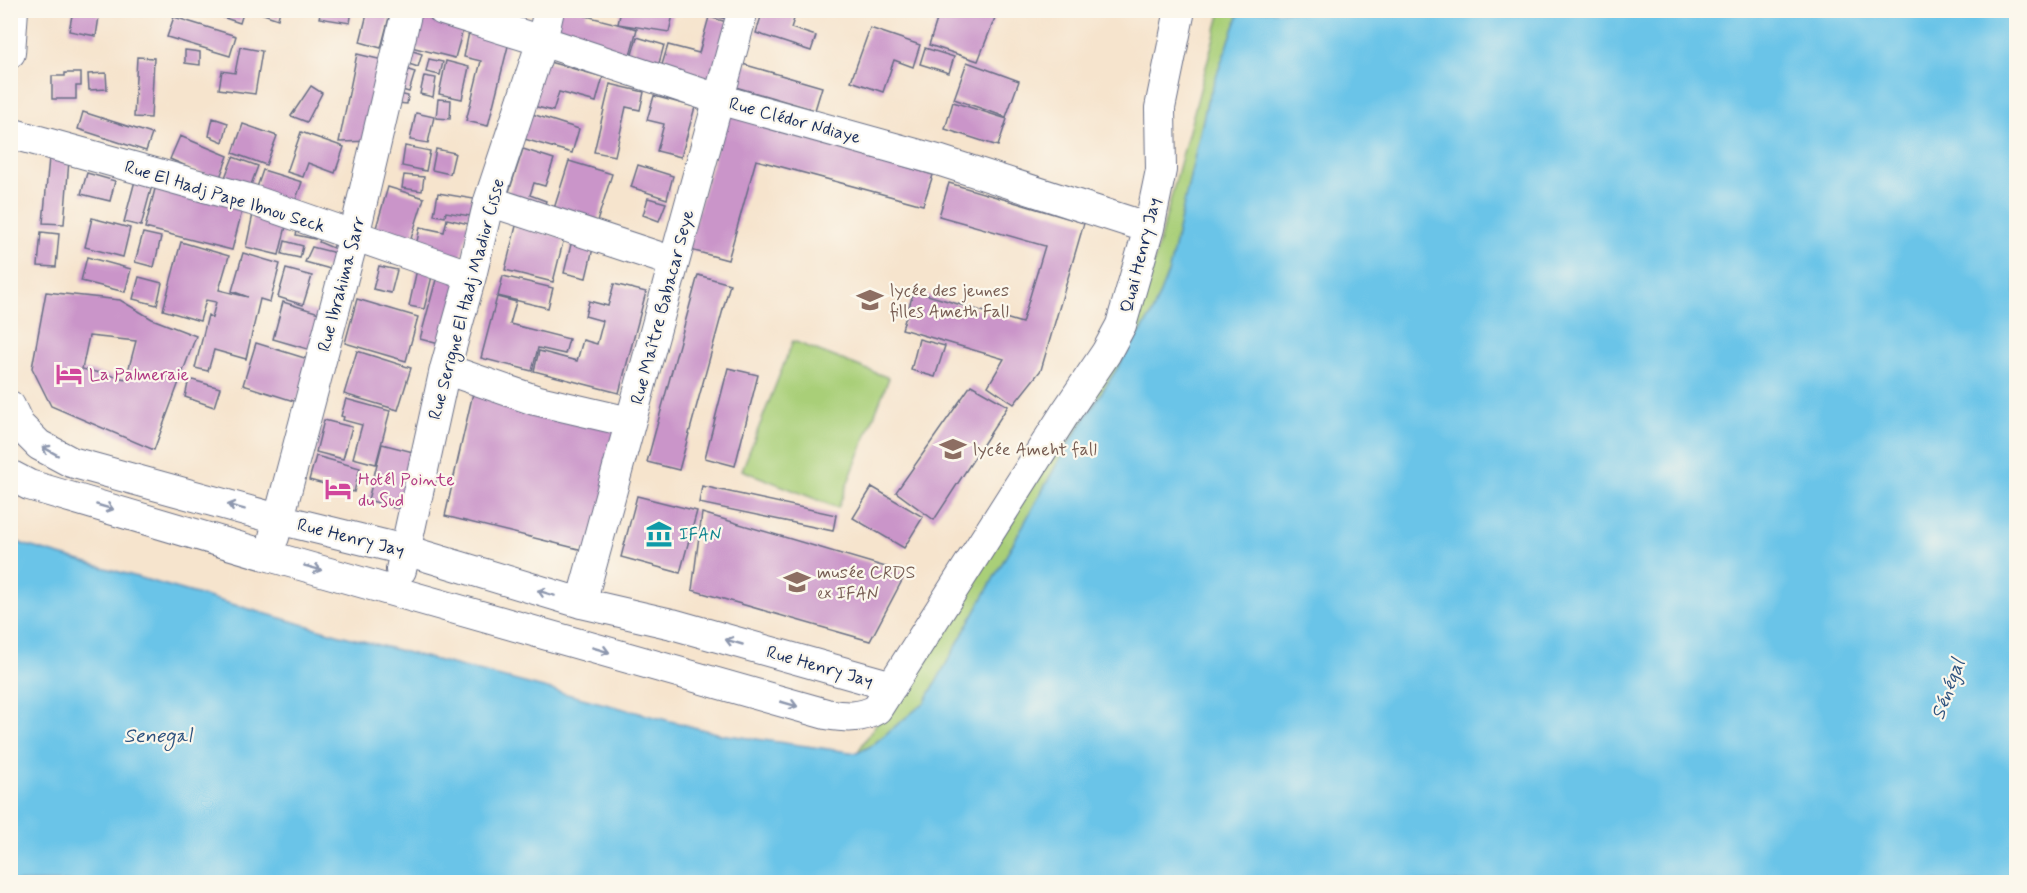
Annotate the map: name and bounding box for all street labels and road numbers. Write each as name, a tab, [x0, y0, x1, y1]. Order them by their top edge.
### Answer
street label: Rue Clédor Ndiaye	[726, 92, 863, 150]
street label: Rue El Hadj Pape Ibnou Seck	[121, 155, 328, 239]
street label: Rue Serigne El Hadj Madior Cisse	[423, 176, 512, 423]
street label: Quai Henry Jay	[1115, 195, 1167, 315]
street label: Rue Maître Babacar Seye	[625, 207, 701, 407]
street label: Rue Ibrahima Sarr	[312, 213, 372, 355]
street label: Rue Henry Jay	[295, 513, 407, 563]
street label: Rue Henry Jay	[764, 640, 876, 694]

